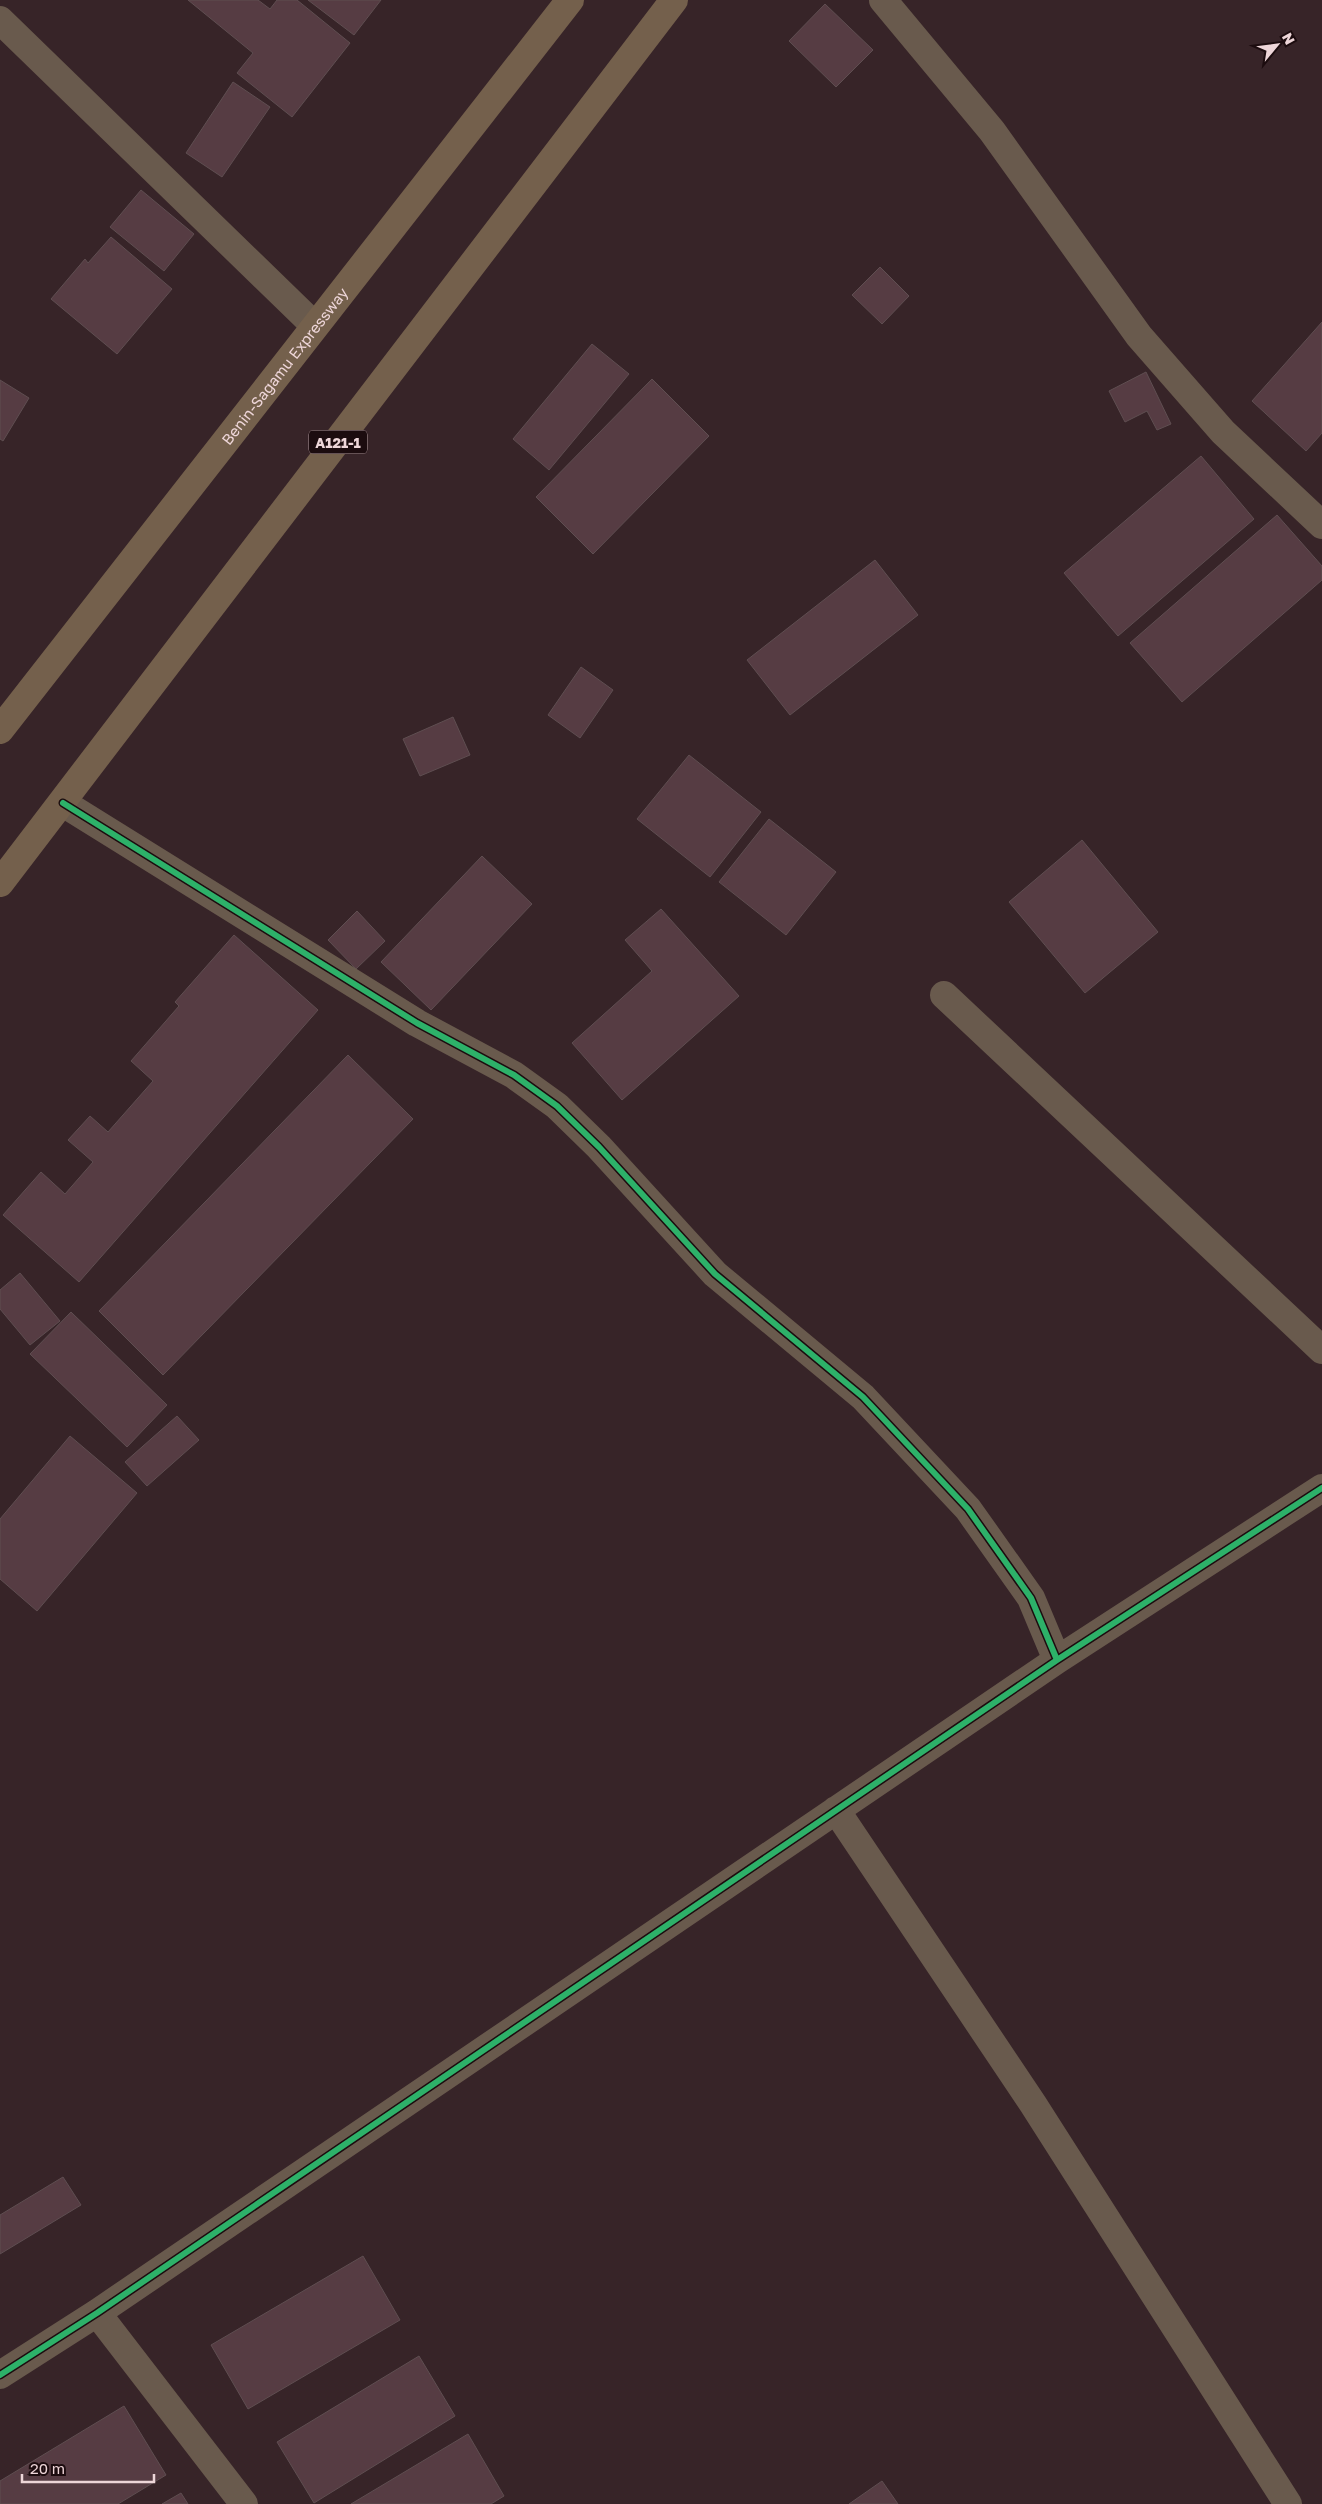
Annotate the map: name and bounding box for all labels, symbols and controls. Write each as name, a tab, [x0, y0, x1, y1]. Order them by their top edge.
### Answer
north arrow	[1252, 20, 1302, 70]
text: N	[1279, 30, 1299, 47]
street label: Benin-Sagamu Expressway	[217, 283, 352, 448]
road number: A121-1	[309, 431, 367, 454]
scale bar	[22, 2452, 155, 2484]
text: 20 m	[30, 2459, 65, 2477]

